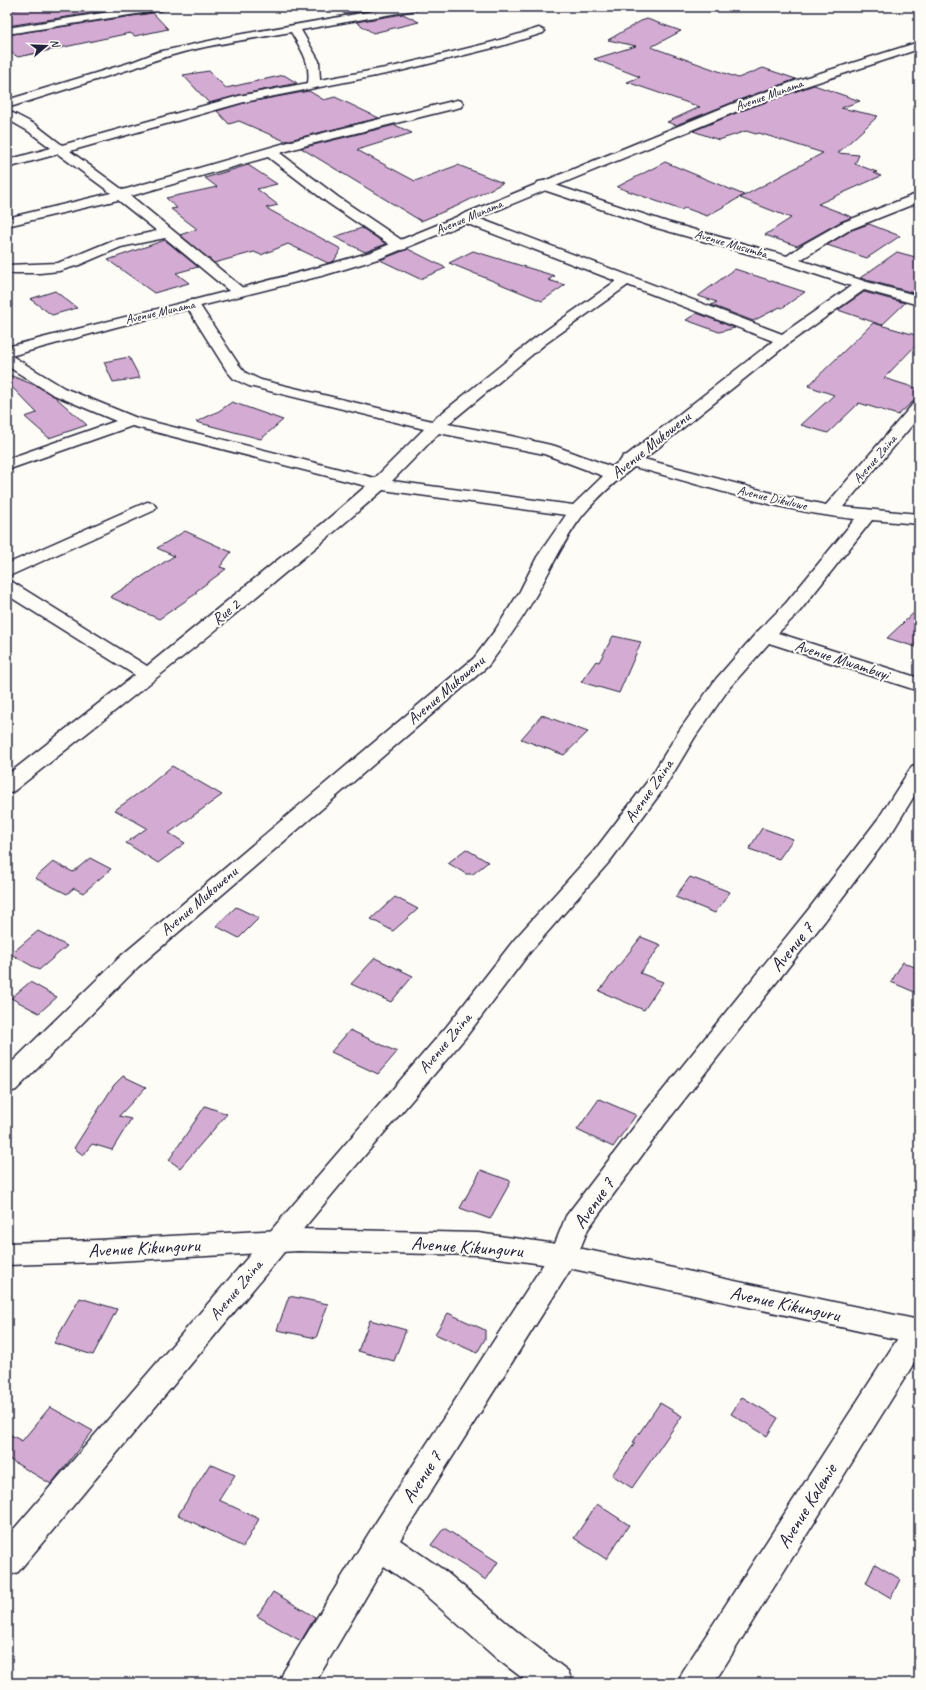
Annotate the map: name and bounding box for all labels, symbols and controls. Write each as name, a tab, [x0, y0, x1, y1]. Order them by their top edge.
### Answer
north arrow	[26, 26, 66, 66]
text: N	[48, 37, 64, 50]
street label: Avenue Munama	[733, 75, 807, 115]
street label: Avenue Munama	[433, 195, 506, 238]
street label: Avenue Musumba	[693, 226, 771, 262]
street label: Avenue Munama	[124, 296, 198, 328]
street label: Avenue Mukowenu	[607, 406, 695, 483]
street label: Avenue Zaina	[850, 430, 901, 486]
street label: Avenue Dikuluwe	[736, 482, 809, 514]
street label: Rue 2	[208, 594, 245, 629]
street label: Avenue Mwambuyi	[792, 635, 893, 685]
street label: Avenue Mukowenu	[403, 650, 490, 729]
street label: Avenue Zaina	[620, 754, 679, 826]
street label: Avenue Mukowenu	[156, 861, 243, 940]
street label: Avenue 7	[765, 916, 820, 977]
street label: Avenue Zaina	[414, 1008, 477, 1077]
street label: Avenue 7	[568, 1172, 621, 1233]
street label: Avenue Kikunguru	[410, 1231, 524, 1263]
street label: Avenue Kikunguru	[88, 1233, 201, 1263]
street label: Avenue Zaina	[205, 1255, 268, 1324]
street label: Avenue Kikunguru	[728, 1281, 843, 1328]
street label: Avenue 7	[396, 1445, 448, 1507]
street label: Avenue Kalemie	[772, 1458, 843, 1553]

